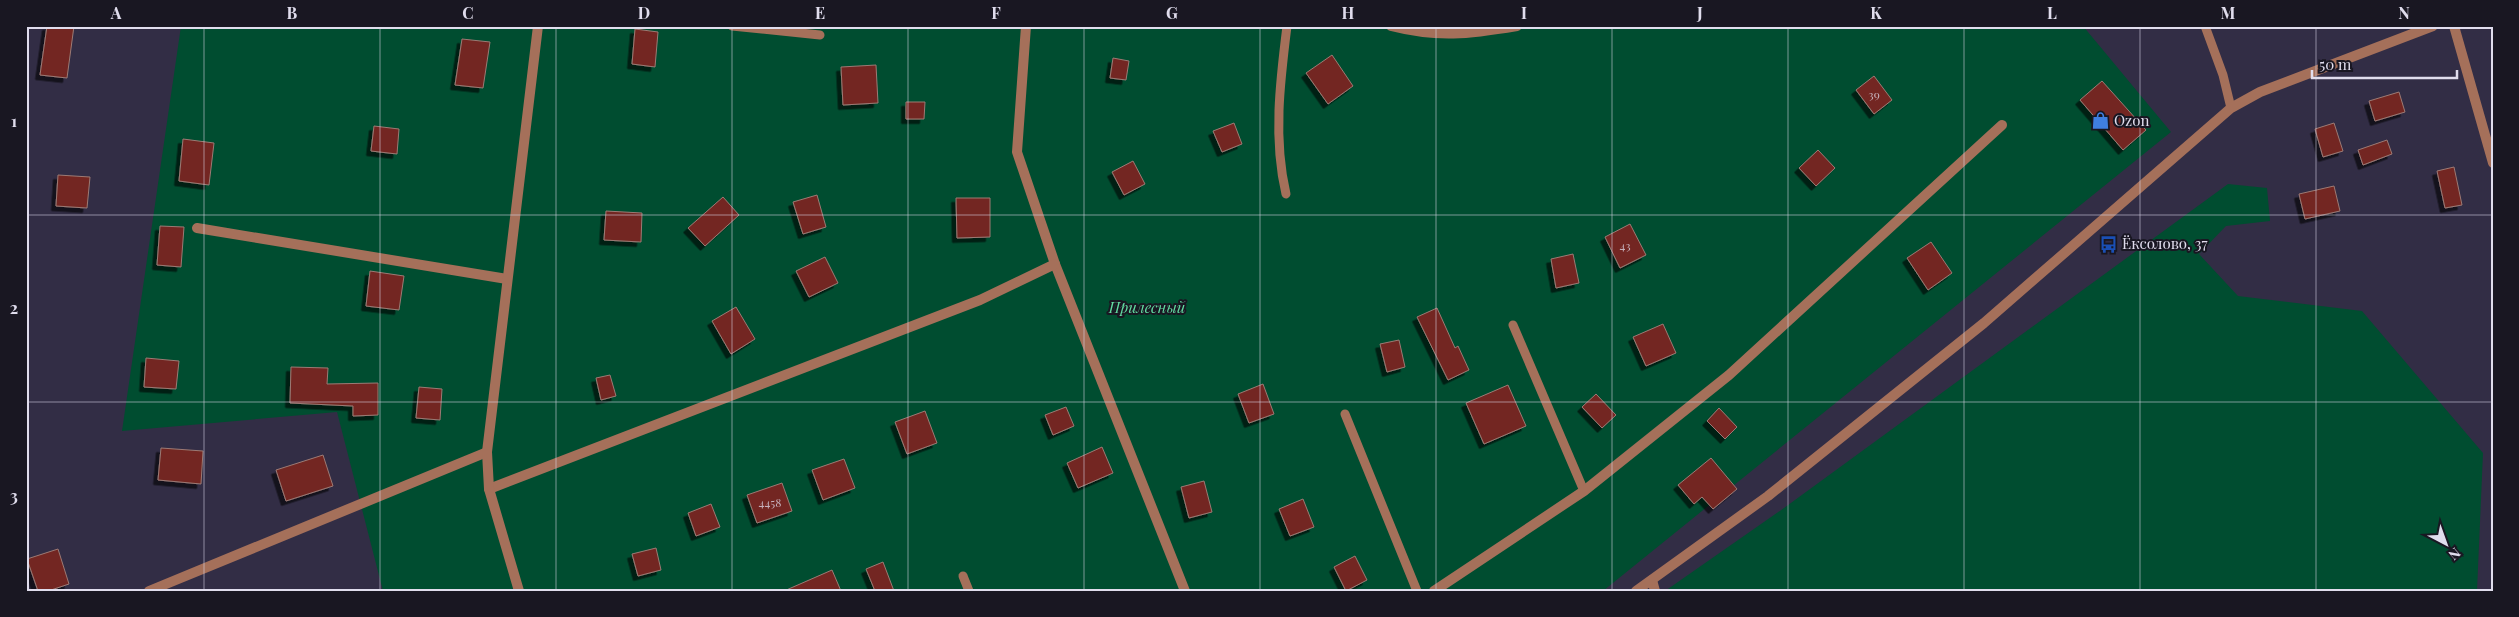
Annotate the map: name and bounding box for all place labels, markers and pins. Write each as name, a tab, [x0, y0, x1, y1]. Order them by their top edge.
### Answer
place label: Ozon	[2114, 110, 2149, 130]
shop icon: Ozon	[2090, 111, 2110, 131]
place label: Ёксолово, 37	[2122, 233, 2208, 253]
bus stop icon: Ёксолово, 37	[2098, 234, 2118, 254]

